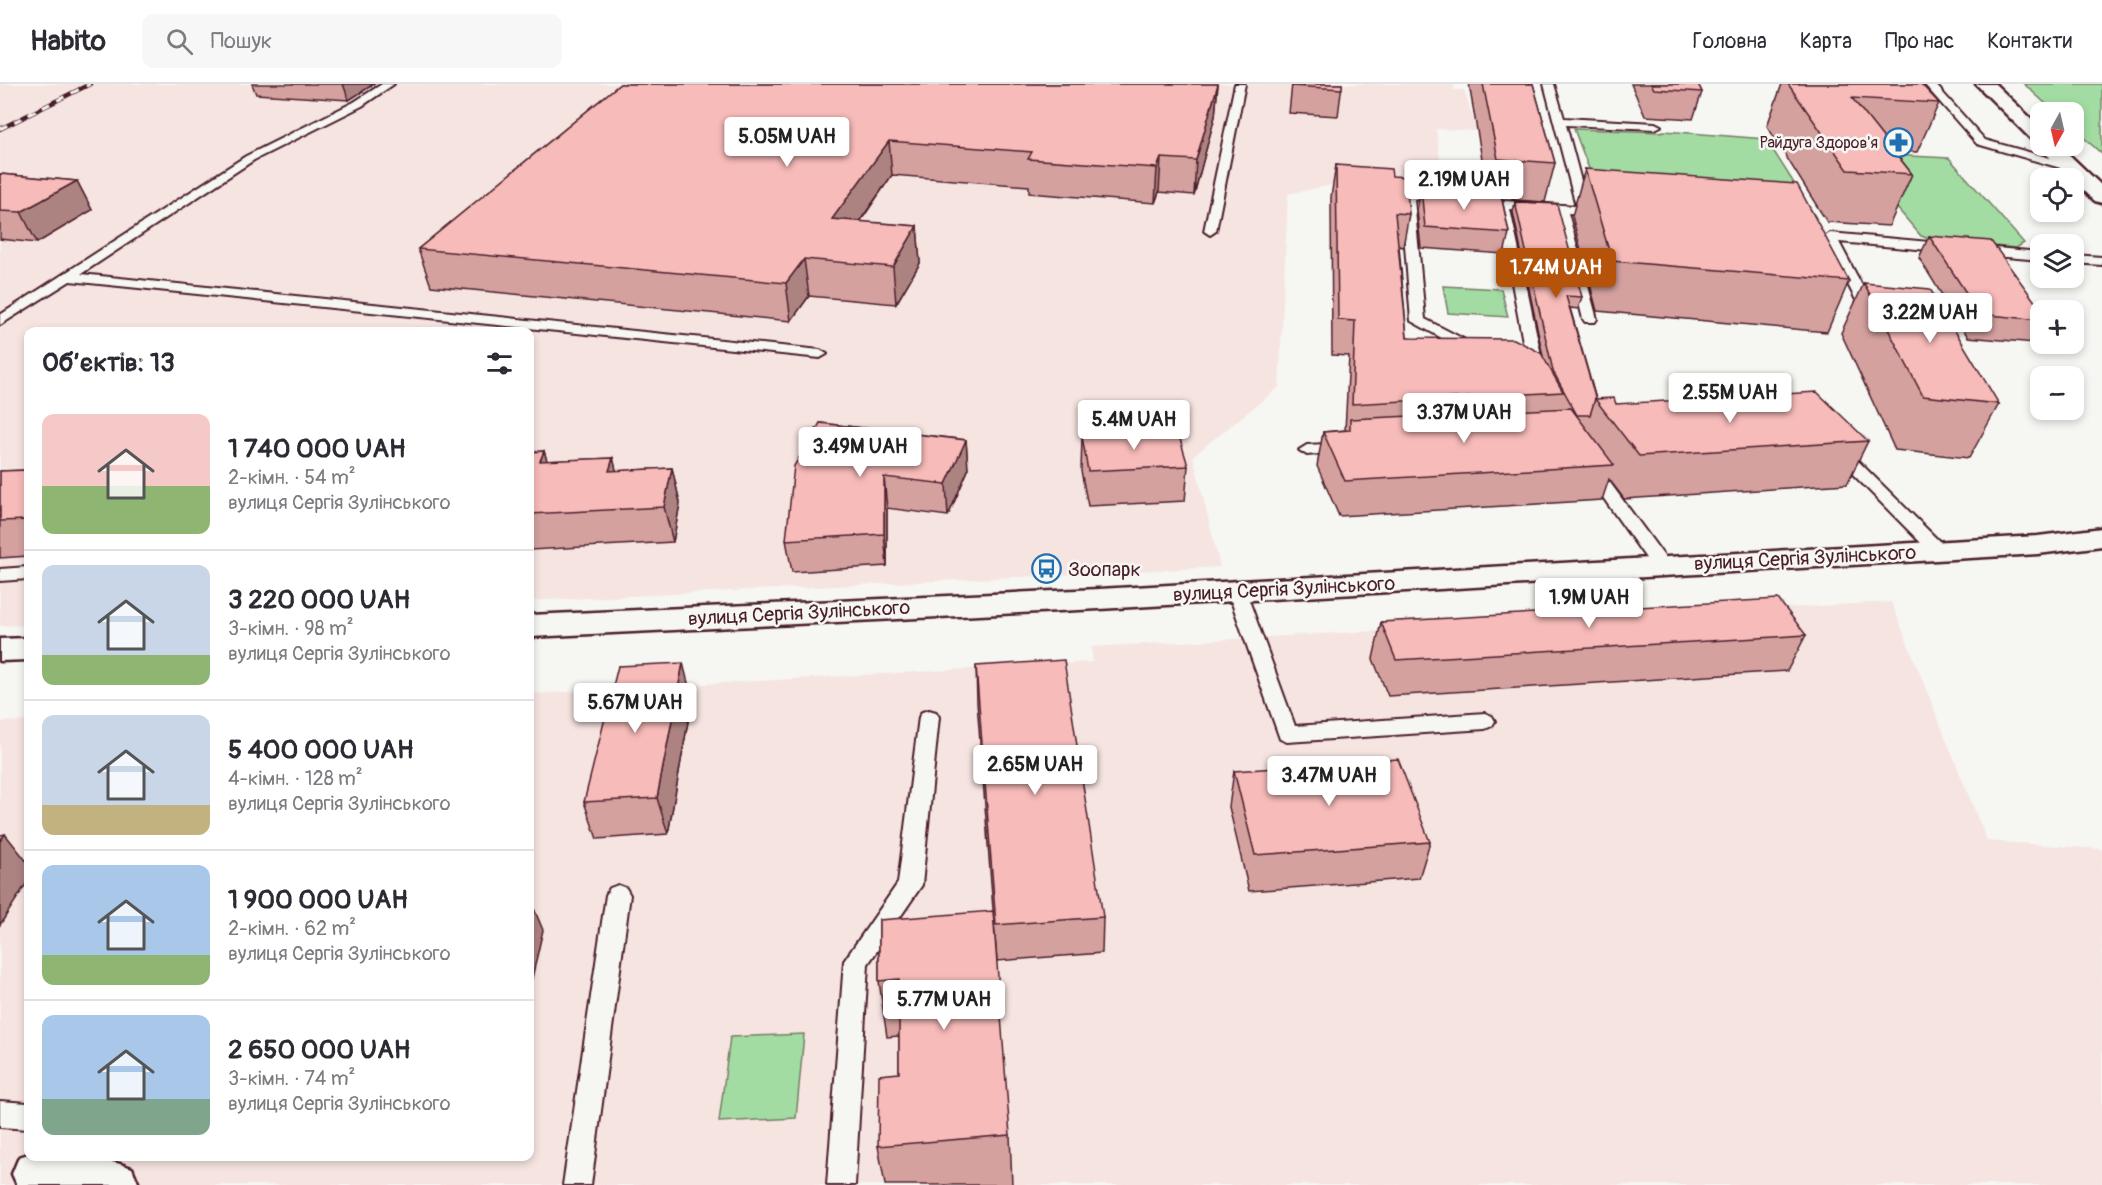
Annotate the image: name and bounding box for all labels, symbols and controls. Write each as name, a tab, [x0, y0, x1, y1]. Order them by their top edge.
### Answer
search box	[142, 14, 562, 68]
text: Habito	[30, 24, 106, 59]
icon: search	[163, 25, 196, 58]
text: Пошук	[211, 27, 272, 55]
text: Головна	[1693, 28, 1767, 55]
text: Карта	[1800, 28, 1852, 55]
text: Про нас	[1885, 28, 1954, 55]
text: Контакти	[1987, 28, 2072, 55]
north arrow	[2030, 102, 2084, 156]
map controls	[2030, 102, 2084, 420]
pin: 5.05M UAH	[718, 117, 856, 168]
text: 5.05M UAH	[738, 124, 836, 149]
pharmacy icon: Райдуга Здоров'я	[1883, 127, 1915, 159]
place label: Райдуга Здоров'я	[1760, 133, 1878, 153]
pin: 2.19M UAH	[1395, 160, 1533, 211]
text: 2.19M UAH	[1418, 167, 1510, 192]
button: locate	[2030, 168, 2084, 222]
button: layers	[2030, 234, 2084, 288]
pin: 1.74M UAH	[1487, 248, 1625, 299]
text: 1.74M UAH	[1510, 255, 1602, 280]
pin: 3.22M UAH	[1861, 293, 1999, 344]
text: 3.22M UAH	[1882, 300, 1978, 325]
button: +	[2030, 300, 2084, 354]
text: Об’єктів: 13	[42, 347, 175, 379]
icon: filters	[483, 347, 516, 380]
button: −	[2030, 366, 2084, 420]
pin: 2.55M UAH	[1661, 373, 1799, 424]
text: 2.55M UAH	[1683, 380, 1777, 405]
pin: 3.37M UAH	[1395, 393, 1533, 444]
pin: 5.4M UAH	[1072, 400, 1196, 451]
text: 3.37M UAH	[1417, 400, 1511, 425]
text: 5.4M UAH	[1092, 407, 1176, 432]
pin: 3.49M UAH	[791, 427, 929, 478]
text: 1 740 000 UAH	[228, 433, 406, 465]
text: 3.49M UAH	[812, 434, 908, 459]
icon: home	[90, 438, 162, 510]
text: 2-кімн. · 54 m²	[228, 465, 356, 490]
text: вулиця Сергія Зулінського	[228, 490, 450, 515]
street label: вулиця Сергія Зулінського	[1693, 540, 1917, 576]
bus stop icon: Зоопарк	[1031, 553, 1063, 585]
place label: Зоопарк	[1068, 557, 1141, 582]
street label: вулиця Сергія Зулінського	[1172, 571, 1396, 607]
pin: 1.9M UAH	[1527, 578, 1651, 629]
text: 3 220 000 UAH	[228, 584, 410, 616]
text: 1.9M UAH	[1549, 585, 1629, 610]
icon: home	[90, 589, 162, 661]
street label: вулиця Сергія Зулінського	[687, 595, 911, 631]
text: 3-кімн. · 98 m²	[228, 616, 354, 641]
text: вулиця Сергія Зулінського	[228, 641, 450, 666]
pin: 5.67M UAH	[566, 683, 704, 734]
text: 5.67M UAH	[588, 690, 682, 715]
text: 5 400 000 UAH	[228, 734, 413, 766]
icon: home	[90, 739, 162, 811]
pin: 2.65M UAH	[966, 745, 1104, 796]
text: 2.65M UAH	[987, 752, 1083, 777]
pin: 3.47M UAH	[1260, 756, 1398, 807]
text: 3.47M UAH	[1281, 763, 1377, 788]
text: 4-кімн. · 128 m²	[228, 766, 363, 791]
text: вулиця Сергія Зулінського	[228, 791, 450, 816]
text: 1 900 000 UAH	[228, 884, 408, 916]
icon: home	[90, 889, 162, 961]
text: 2-кімн. · 62 m²	[228, 916, 356, 941]
text: вулиця Сергія Зулінського	[228, 941, 450, 966]
pin: 5.77M UAH	[875, 980, 1013, 1031]
text: 5.77M UAH	[897, 987, 991, 1012]
text: 2 650 000 UAH	[228, 1034, 410, 1066]
icon: home	[90, 1039, 162, 1111]
text: 3-кімн. · 74 m²	[228, 1066, 355, 1091]
text: вулиця Сергія Зулінського	[228, 1091, 450, 1116]

